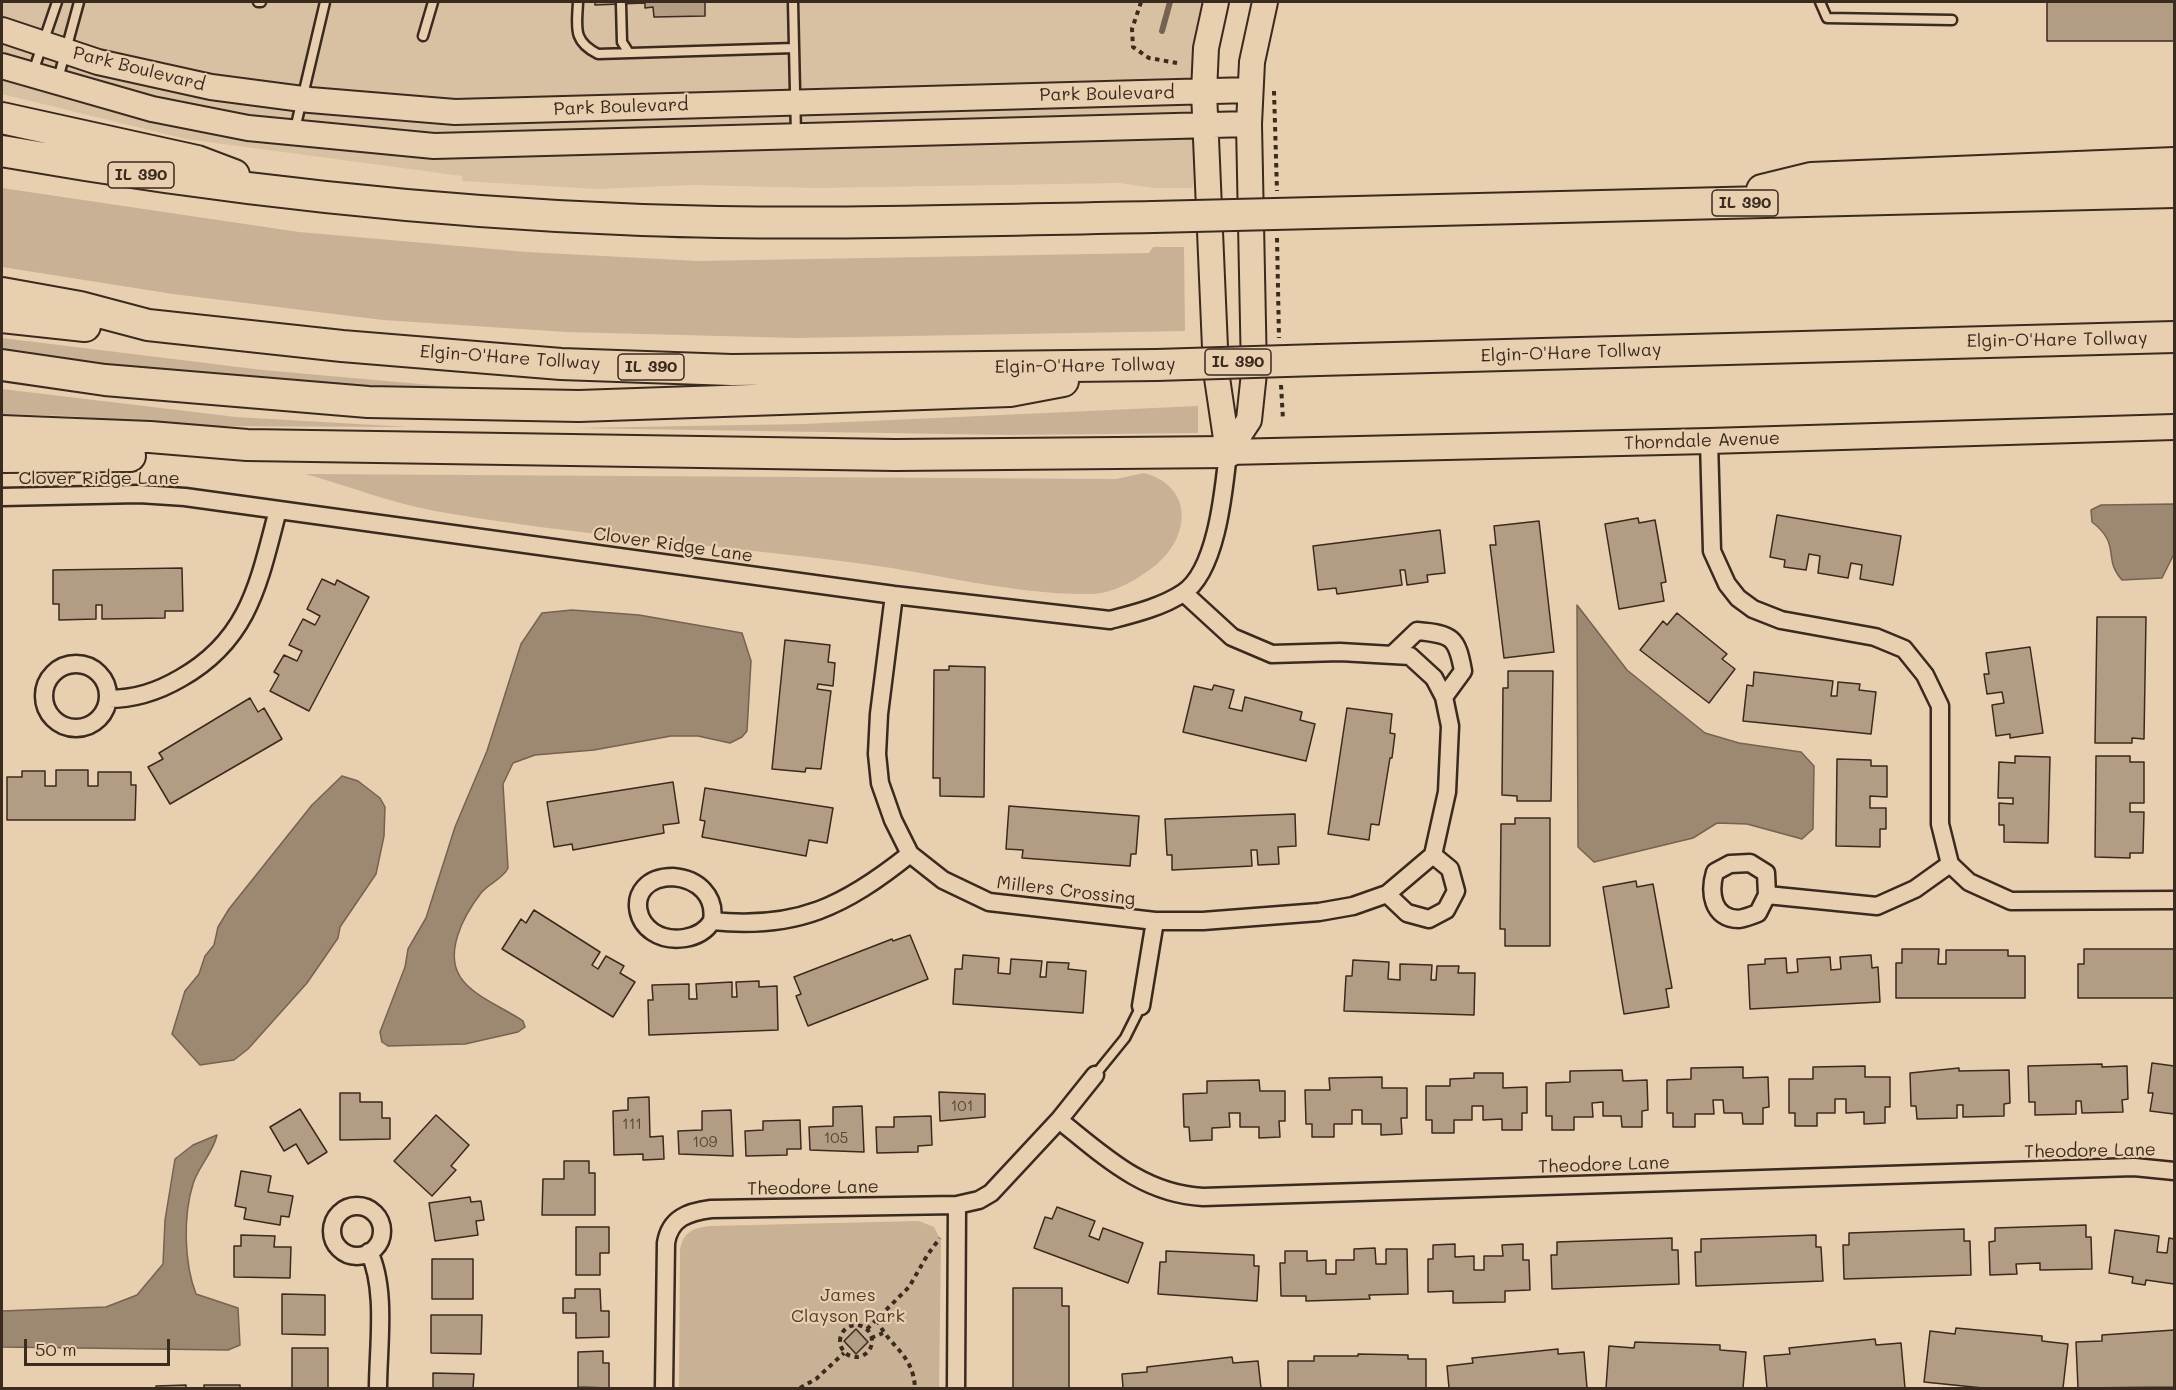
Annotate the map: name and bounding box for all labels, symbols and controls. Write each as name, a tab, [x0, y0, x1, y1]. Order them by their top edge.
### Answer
street label: Park Boulevard	[71, 42, 207, 96]
street label: Park Boulevard	[1039, 82, 1175, 106]
street label: Park Boulevard	[553, 94, 689, 120]
road number: IL 390	[108, 162, 174, 188]
road number: IL 390	[1712, 190, 1778, 216]
street label: Elgin-O'Hare Tollway	[1966, 328, 2148, 352]
street label: Elgin-O'Hare Tollway	[1480, 339, 1662, 367]
street label: Elgin-O'Hare Tollway	[419, 341, 601, 375]
road number: IL 390	[1205, 349, 1271, 375]
road number: IL 390	[618, 354, 684, 380]
street label: Elgin-O'Hare Tollway	[994, 354, 1176, 378]
street label: Thorndale Avenue	[1624, 427, 1780, 455]
street label: Clover Ridge Lane	[18, 467, 180, 489]
street label: Clover Ridge Lane	[592, 523, 754, 567]
street label: Millers Crossing	[995, 872, 1137, 910]
house number: 101	[951, 1097, 973, 1115]
house number: 111	[622, 1115, 642, 1133]
house number: 105	[824, 1129, 848, 1147]
house number: 109	[693, 1133, 717, 1151]
street label: Theodore Lane	[2024, 1139, 2156, 1163]
street label: Theodore Lane	[1538, 1152, 1670, 1178]
street label: Theodore Lane	[747, 1176, 879, 1200]
park label: James Clayson Park	[791, 1284, 905, 1326]
scale bar	[27, 1327, 172, 1365]
text: 50 m	[35, 1337, 77, 1361]

